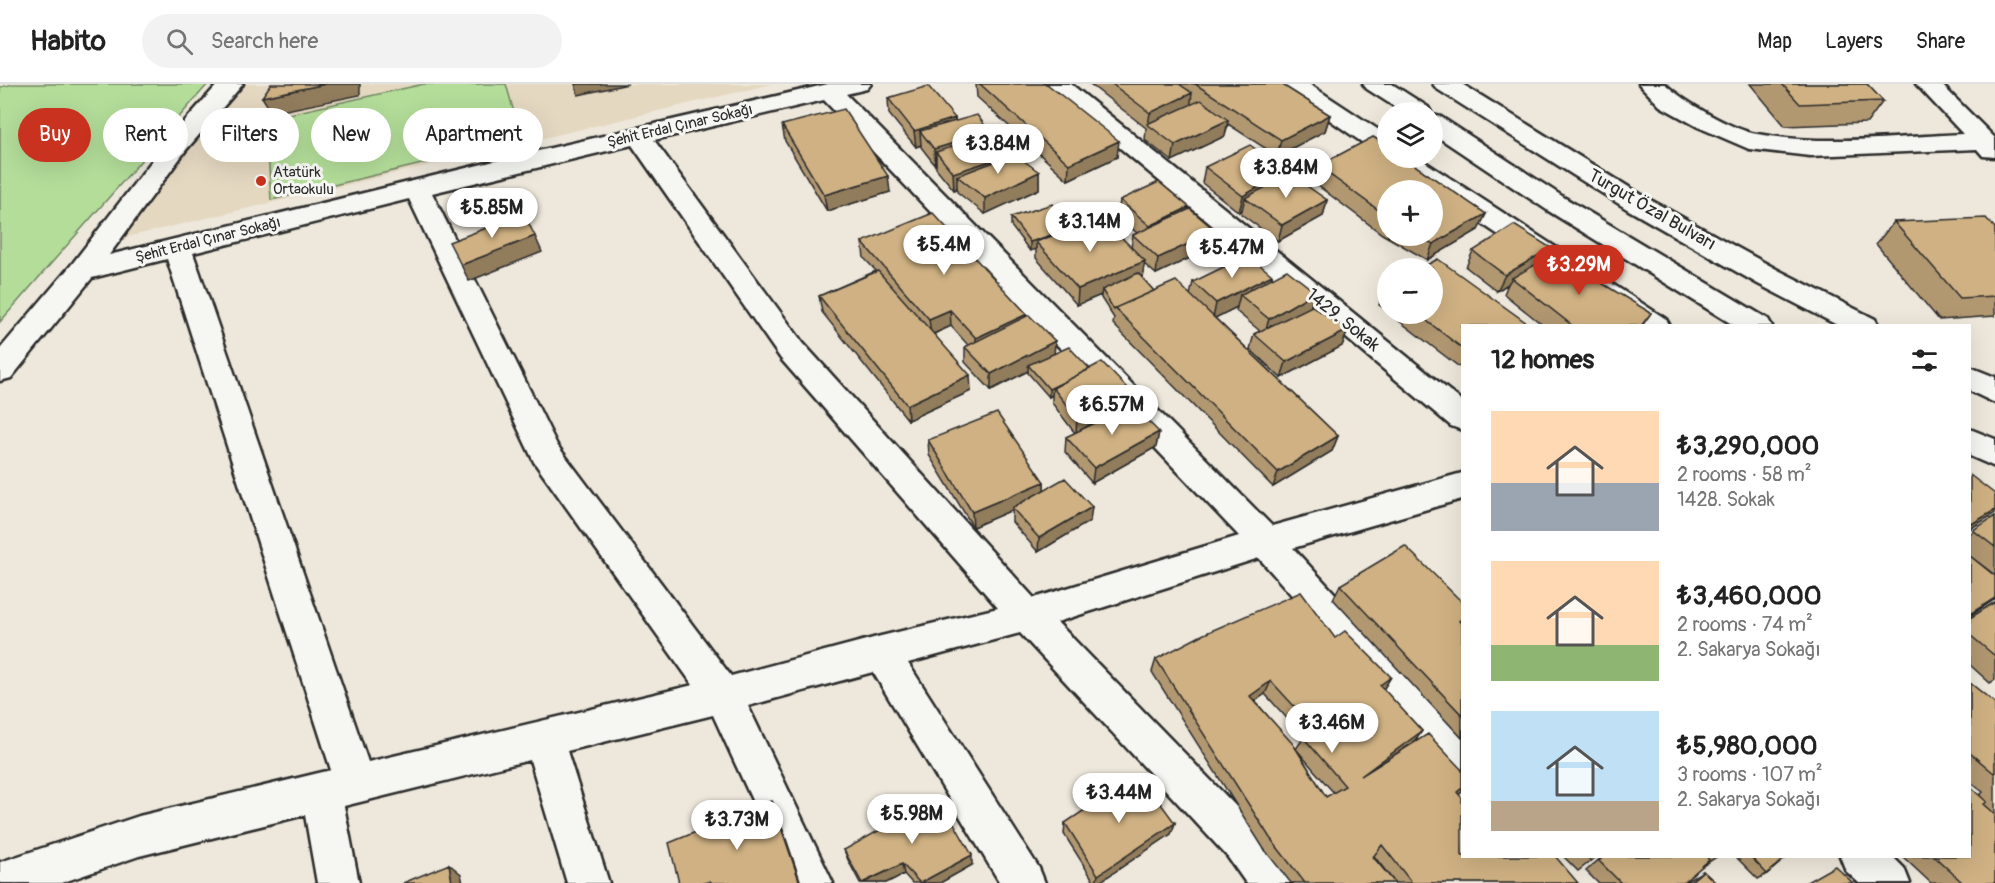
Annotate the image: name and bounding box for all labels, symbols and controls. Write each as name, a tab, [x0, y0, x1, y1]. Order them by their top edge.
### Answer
search box	[142, 14, 562, 68]
text: Habito	[30, 24, 106, 59]
icon: search	[163, 25, 196, 58]
text: Search here	[211, 27, 318, 55]
text: Map	[1757, 28, 1792, 55]
text: Layers	[1825, 28, 1883, 55]
text: Share	[1916, 28, 1965, 55]
street label: Şehit Erdal Çınar Sokağı	[605, 100, 755, 152]
map controls	[1377, 102, 1443, 324]
button: layers	[1377, 102, 1443, 168]
chip: Buy	[18, 108, 91, 162]
chip: Rent	[103, 108, 188, 162]
chip: Filters	[200, 108, 299, 162]
chip: New	[311, 108, 391, 162]
chip: Apartment	[403, 108, 543, 162]
pin: ₺3.84M	[949, 124, 1047, 175]
text: ₺3.84M	[966, 131, 1030, 156]
pin: ₺3.84M	[1237, 148, 1335, 199]
text: ₺3.84M	[1254, 155, 1318, 180]
place label: Atatürk Ortaokulu	[273, 163, 334, 199]
street label: Turgut Özal Bulvarı	[1584, 164, 1720, 256]
marker: Atatürk Ortaokulu	[254, 174, 268, 188]
button: +	[1377, 180, 1443, 246]
pin: ₺5.85M	[443, 188, 541, 239]
text: ₺5.85M	[461, 195, 523, 220]
pin: ₺3.14M	[1041, 202, 1139, 253]
text: ₺3.14M	[1059, 209, 1121, 234]
street label: Şehit Erdal Çınar Sokağı	[133, 213, 283, 267]
pin: ₺5.4M	[902, 225, 986, 276]
pin: ₺5.47M	[1183, 228, 1281, 279]
text: ₺5.4M	[917, 232, 971, 257]
text: ₺5.47M	[1200, 235, 1264, 260]
pin: ₺3.29M	[1530, 245, 1628, 296]
text: ₺3.29M	[1547, 252, 1611, 277]
button: −	[1377, 258, 1443, 324]
street label: 1429. Sokak	[1301, 283, 1385, 357]
text: 12 homes	[1491, 344, 1594, 376]
icon: filters	[1908, 344, 1941, 377]
pin: ₺6.57M	[1063, 385, 1161, 436]
text: ₺6.57M	[1080, 392, 1144, 417]
text: ₺3,290,000	[1677, 430, 1819, 462]
icon: home	[1539, 435, 1611, 507]
text: 2 rooms · 58 m²	[1677, 462, 1812, 487]
text: 1428. Sokak	[1677, 487, 1775, 512]
text: ₺3,460,000	[1677, 580, 1822, 612]
icon: home	[1539, 585, 1611, 657]
text: 2 rooms · 74 m²	[1677, 612, 1813, 637]
text: 2. Sakarya Sokağı	[1677, 637, 1821, 662]
pin: ₺3.46M	[1283, 703, 1381, 754]
text: ₺3.46M	[1299, 710, 1365, 735]
text: ₺5,980,000	[1677, 730, 1817, 762]
icon: home	[1539, 735, 1611, 807]
text: 3 rooms · 107 m²	[1677, 762, 1823, 787]
pin: ₺3.44M	[1070, 773, 1168, 824]
text: ₺3.44M	[1086, 780, 1152, 805]
text: 2. Sakarya Sokağı	[1677, 787, 1821, 812]
pin: ₺5.98M	[863, 794, 961, 845]
pin: ₺3.73M	[688, 800, 786, 851]
text: ₺5.98M	[881, 801, 943, 826]
text: ₺3.73M	[705, 807, 769, 832]

